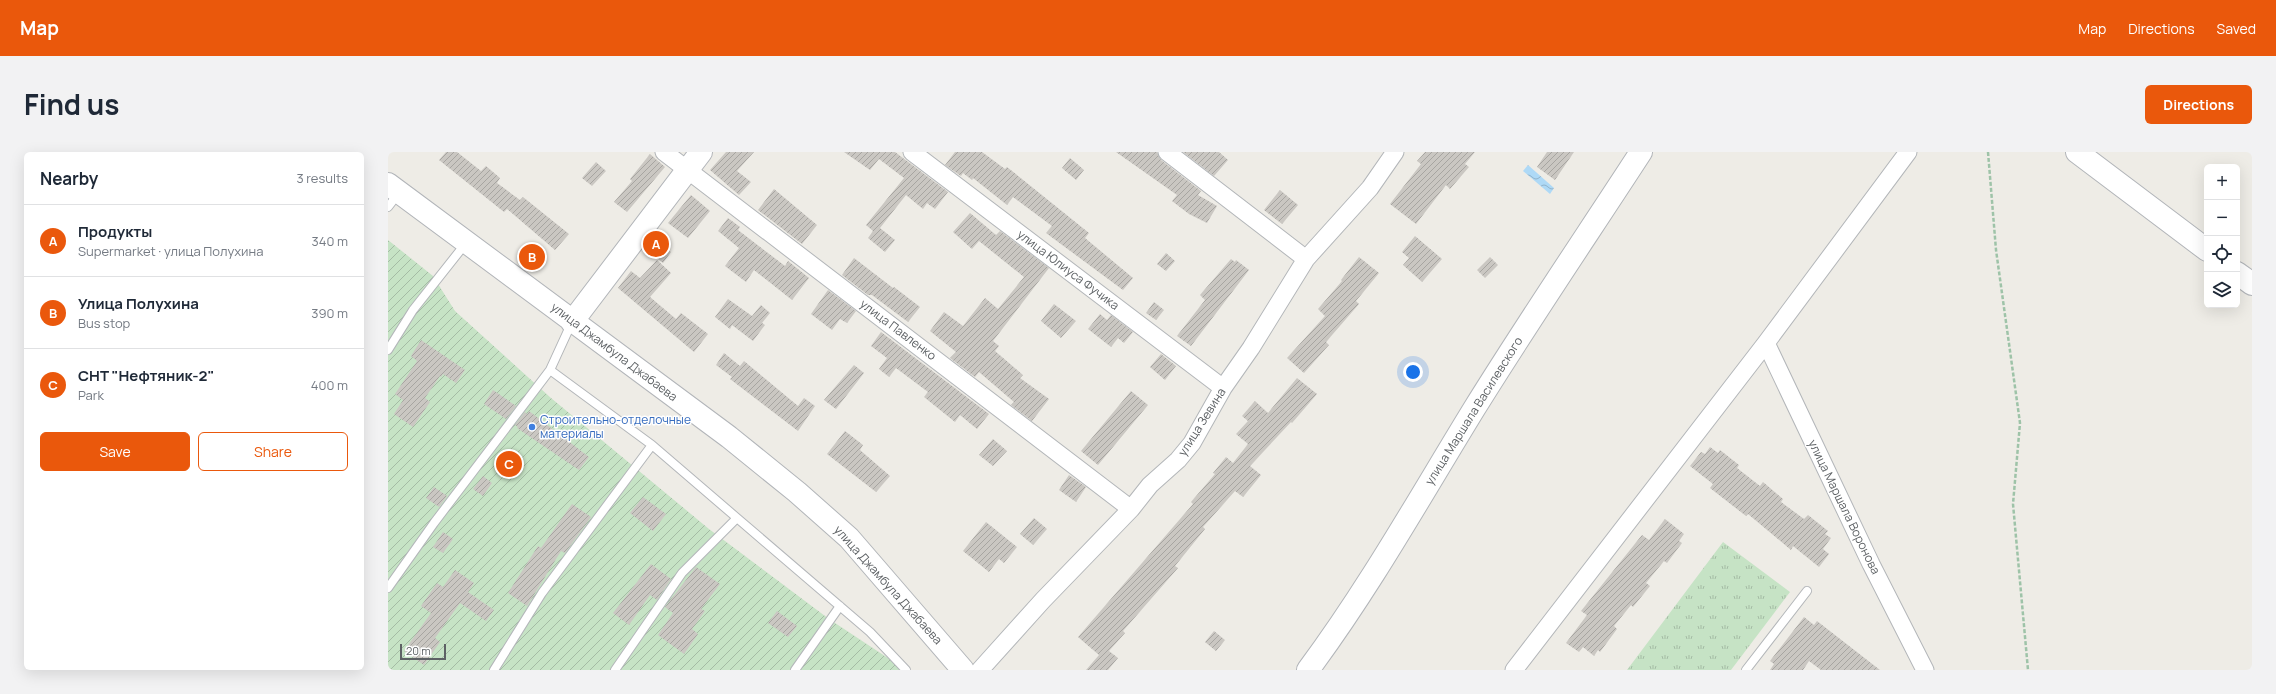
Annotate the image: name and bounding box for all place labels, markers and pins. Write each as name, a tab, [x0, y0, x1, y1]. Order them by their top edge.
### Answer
pin: A	[643, 229, 669, 259]
pin: B	[519, 242, 545, 272]
place label: Строительно-отделочные материалы	[540, 411, 691, 442]
marker: Строительно-отделочные материалы	[527, 422, 537, 432]
pin: C	[496, 449, 522, 479]

